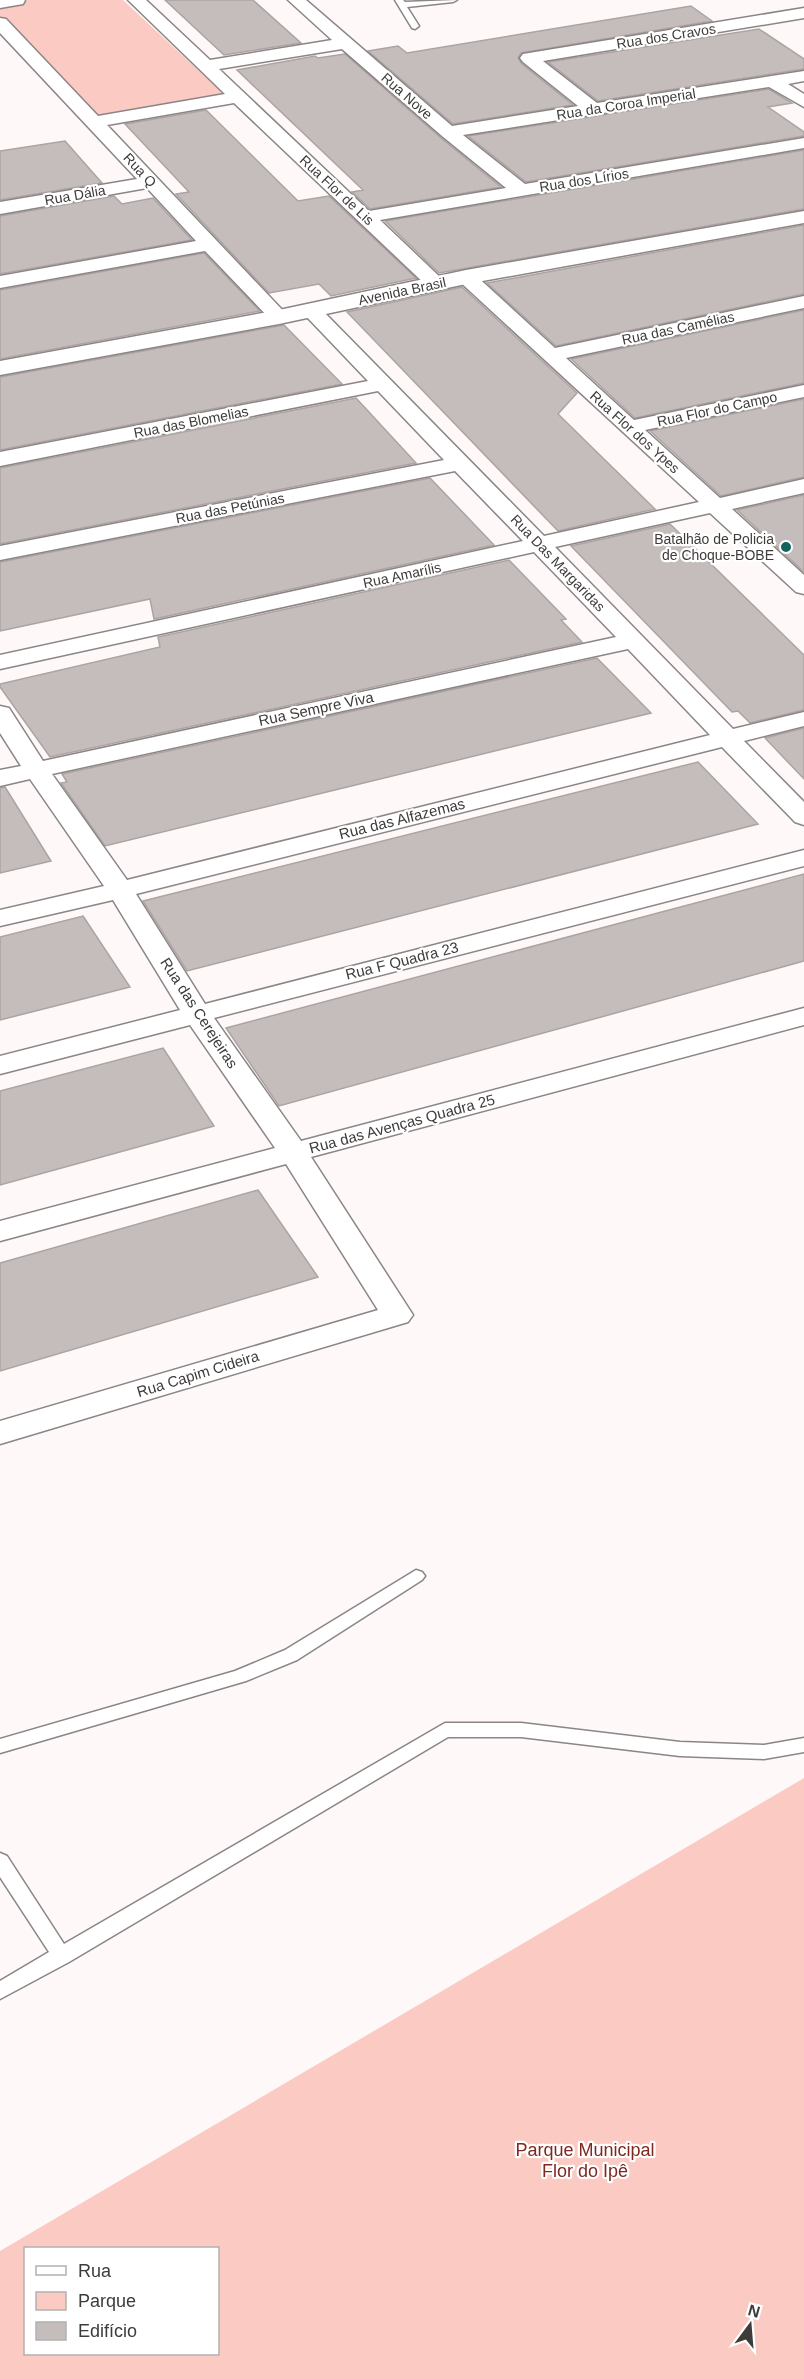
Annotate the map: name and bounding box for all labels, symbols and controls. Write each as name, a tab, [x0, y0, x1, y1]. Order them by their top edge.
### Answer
street label: Rua dos Cravos	[615, 20, 717, 52]
street label: Rua Nove	[378, 70, 436, 123]
street label: Rua da Coroa Imperial	[555, 85, 697, 123]
street label: Rua Q	[120, 150, 160, 190]
street label: Rua Flor de Lis	[297, 152, 377, 228]
street label: Rua dos Lírios	[538, 165, 630, 195]
street label: Rua Dália	[43, 182, 107, 208]
street label: Avenida Brasil	[357, 274, 447, 308]
street label: Rua das Camélias	[620, 308, 736, 348]
street label: Rua Flor dos Ypes	[587, 388, 683, 476]
street label: Rua Flor do Campo	[656, 388, 779, 430]
street label: Rua das Blomelias	[132, 403, 250, 441]
street label: Rua das Petúnias	[174, 490, 286, 526]
street label: Rua Das Margaridas	[508, 511, 608, 615]
place label: Batalhão de Policia de Choque-BOBE	[654, 531, 774, 563]
marker: Batalhão de Policia de Choque-BOBE	[779, 540, 793, 554]
street label: Rua Amarílis	[362, 559, 442, 591]
street label: Rua Sempre Viva	[257, 688, 376, 729]
street label: Rua das Alfazemas	[337, 795, 467, 842]
street label: Rua F Quadra 23	[344, 938, 460, 983]
street label: Rua das Cerejeiras	[157, 954, 242, 1071]
street label: Rua das Avenças Quadra 25	[307, 1091, 497, 1157]
street label: Rua Capim Cideira	[135, 1347, 262, 1400]
park label: Parque Municipal Flor do Ipê	[515, 2140, 655, 2181]
legend	[24, 2247, 219, 2355]
text: Rua	[78, 2261, 112, 2281]
text: Parque	[78, 2291, 136, 2311]
north arrow	[720, 2295, 780, 2355]
text: N	[746, 2301, 762, 2321]
text: Edifício	[78, 2321, 137, 2341]

